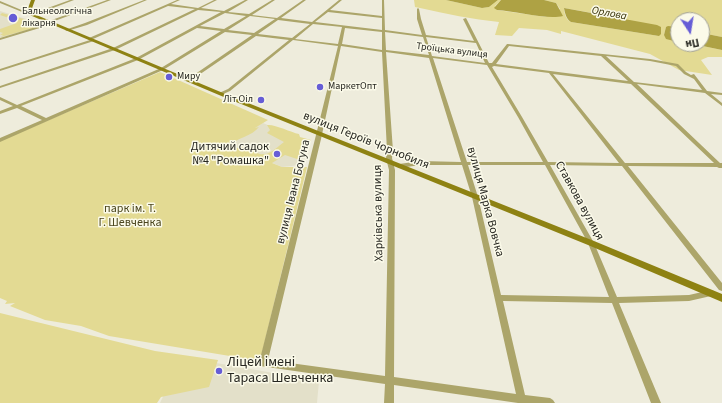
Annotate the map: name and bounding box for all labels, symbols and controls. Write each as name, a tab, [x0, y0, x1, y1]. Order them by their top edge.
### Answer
water label: Орлова	[590, 4, 628, 24]
place label: Бальнеологічна лікарня	[22, 6, 92, 30]
marker: Бальнеологічна лікарня	[7, 12, 19, 24]
north arrow	[670, 12, 710, 52]
text: Пн	[684, 34, 701, 52]
street label: Троїцька вулиця	[416, 41, 488, 61]
place label: Миру	[177, 71, 200, 83]
marker: Миру	[164, 72, 174, 82]
place label: МаркетОпт	[328, 81, 377, 93]
marker: МаркетОпт	[315, 82, 325, 92]
place label: Літ Оіл	[223, 94, 253, 106]
marker: Літ Оіл	[256, 95, 266, 105]
street label: вулиця Героїв Чорнобиля	[301, 109, 431, 173]
street label: вулиця Івана Богуна	[274, 138, 314, 246]
place label: Дитячий садок №4 "Ромашка"	[191, 140, 269, 168]
street label: вулиця Марка Вовчка	[463, 145, 507, 259]
marker: Дитячий садок №4 "Ромашка"	[272, 149, 282, 159]
street label: Ставкова вулиця	[551, 159, 607, 243]
street label: Харківська вулиця	[371, 164, 387, 262]
park label: парк ім. Т. Г. Шевченка	[99, 202, 161, 230]
place label: Ліцей імені Тараса Шевченка	[227, 355, 333, 388]
marker: Ліцей імені Тараса Шевченка	[214, 366, 224, 376]

